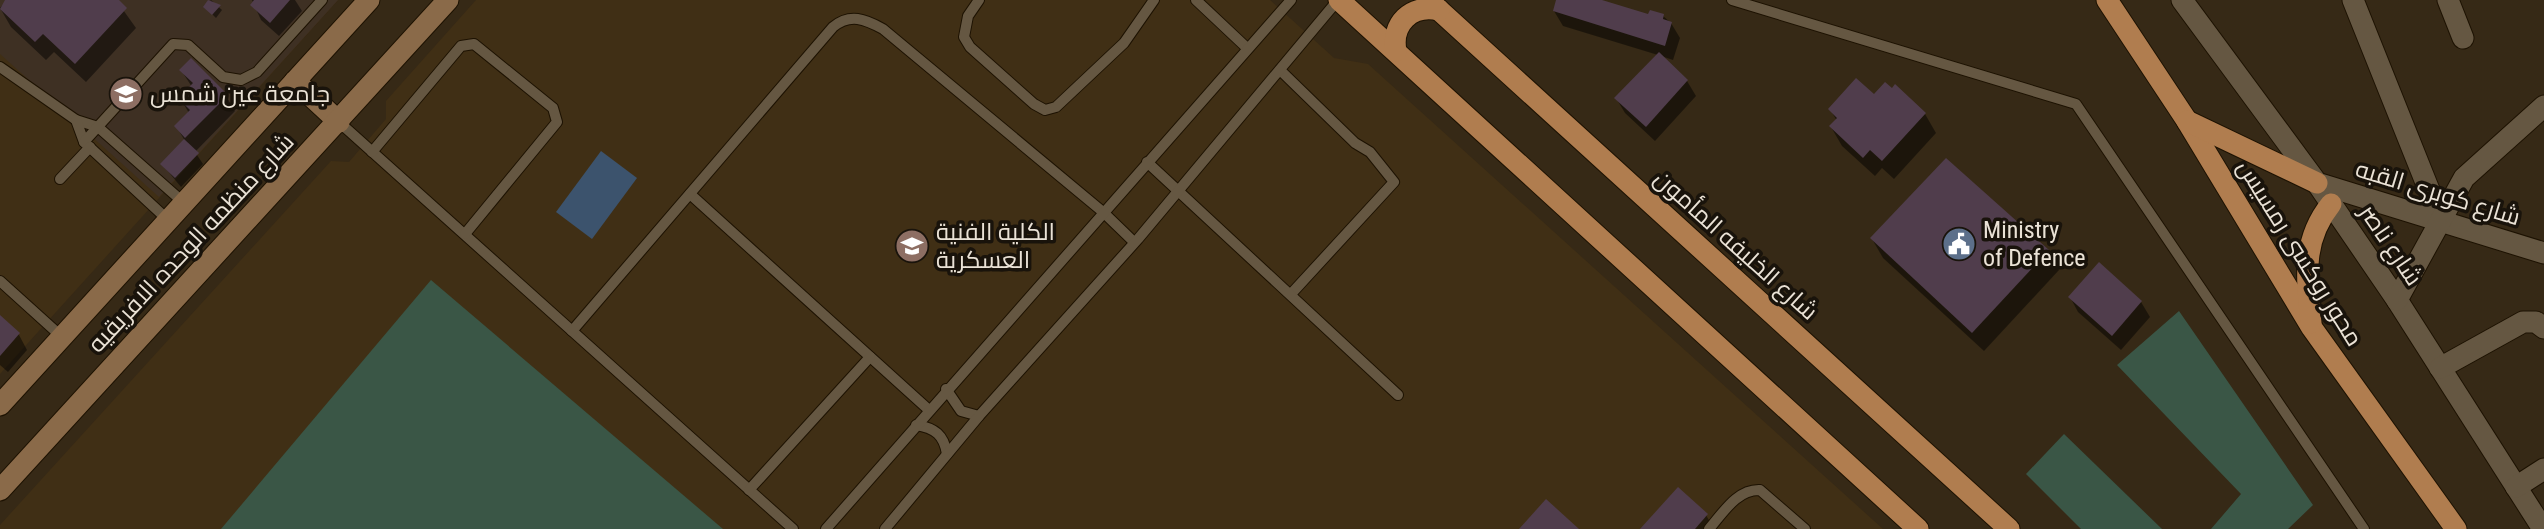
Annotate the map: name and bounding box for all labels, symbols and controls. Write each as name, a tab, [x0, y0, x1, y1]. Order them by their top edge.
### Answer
school or university icon: جامعة عين شمس	[107, 75, 145, 113]
place label: جامعة عين شمس	[150, 80, 330, 108]
street label: شارع منظمه الوحده الافريقيه	[82, 128, 301, 360]
street label: محور روكسى رمسيس	[2231, 155, 2369, 351]
street label: شارع كوبرى القبه	[2352, 155, 2524, 233]
street label: شارع الخليفه المأمون	[1647, 163, 1825, 327]
street label: شارع ناصر	[2351, 198, 2428, 292]
place label: Ministry of Defence	[1983, 216, 2086, 272]
place label: الكلية الفنية العسكرية	[936, 218, 1055, 274]
public building icon: Ministry of Defence	[1940, 225, 1978, 263]
school or university icon: الكلية الفنية العسكرية	[893, 227, 931, 265]

